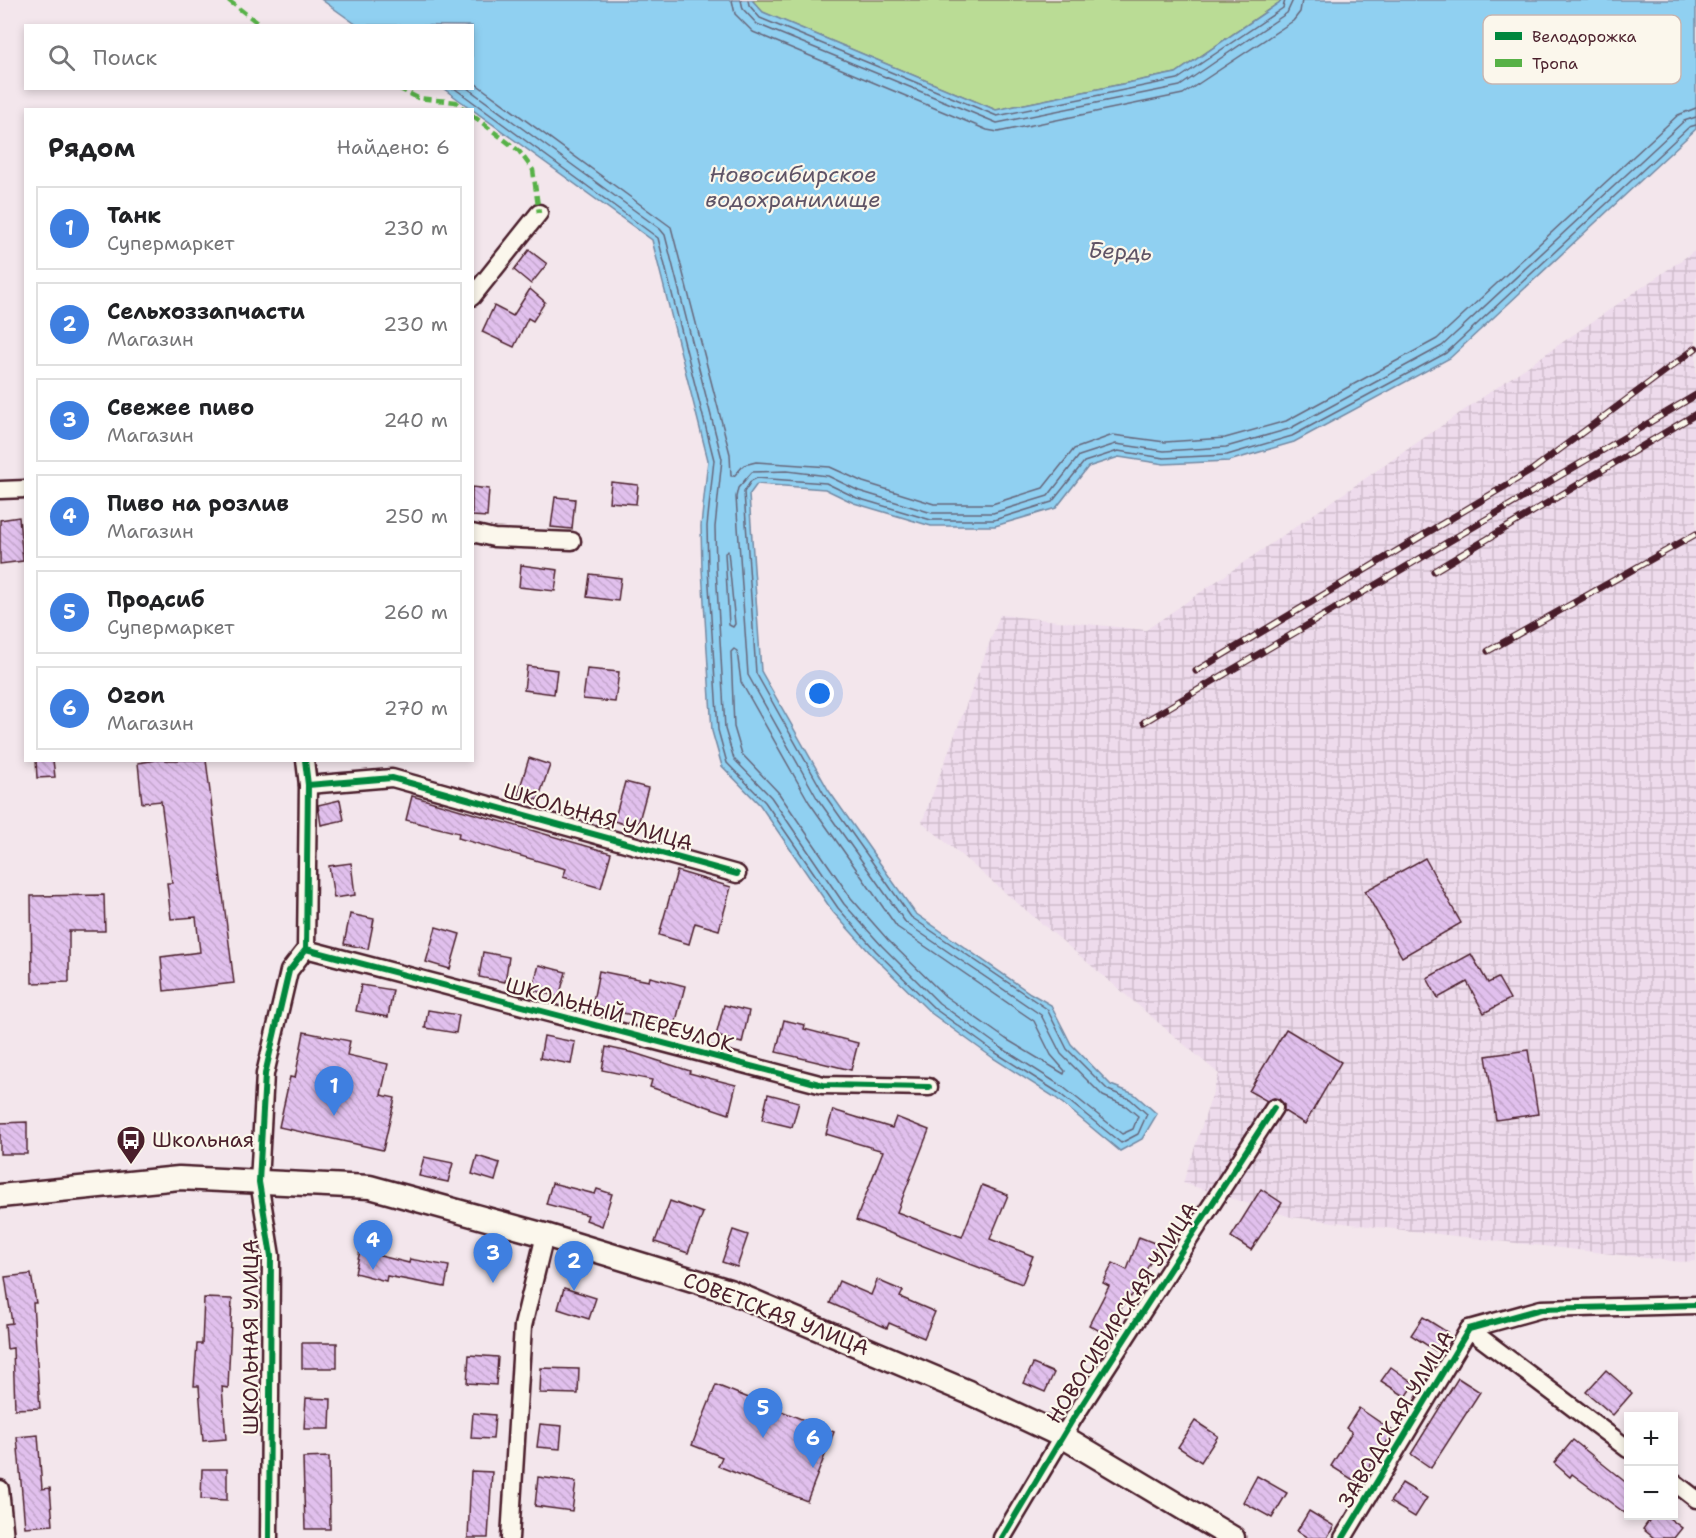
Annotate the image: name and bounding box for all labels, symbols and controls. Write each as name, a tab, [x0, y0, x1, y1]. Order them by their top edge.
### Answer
legend	[1483, 15, 1681, 84]
search box	[24, 24, 474, 90]
text: Велодорожка	[1532, 26, 1637, 47]
icon: search	[45, 41, 78, 74]
text: Поиск	[93, 43, 157, 72]
text: Тропа	[1532, 53, 1578, 74]
text: Рядом	[48, 130, 135, 165]
text: Найдено: 6	[337, 134, 450, 160]
water label: Новосибирское водохранилище	[705, 160, 881, 214]
text: Танк	[107, 201, 161, 230]
text: 1	[65, 215, 74, 241]
text: 230 m	[383, 215, 448, 241]
text: Супермаркет	[107, 230, 234, 256]
water label: Бердь	[1087, 235, 1153, 268]
text: Сельхоззапчасти	[107, 297, 305, 326]
text: 2	[63, 311, 77, 337]
text: 230 m	[383, 311, 448, 337]
text: Магазин	[107, 326, 194, 352]
text: Свежее пиво	[107, 393, 254, 422]
text: 3	[63, 407, 77, 433]
text: 240 m	[383, 407, 448, 433]
text: Магазин	[107, 422, 194, 448]
text: Пиво на розлив	[107, 489, 289, 518]
text: 4	[63, 503, 77, 529]
text: 250 m	[384, 503, 448, 529]
text: Магазин	[107, 518, 194, 544]
text: Продсиб	[107, 585, 204, 614]
text: 5	[63, 599, 76, 625]
text: 260 m	[383, 599, 448, 625]
text: Супермаркет	[107, 614, 234, 640]
your location	[805, 679, 834, 708]
text: Ozon	[107, 681, 165, 710]
text: 6	[63, 695, 77, 721]
text: 270 m	[384, 695, 448, 721]
text: Магазин	[107, 710, 194, 736]
street label: ШКОЛЬНАЯ УЛИЦА	[500, 777, 696, 857]
street label: ШКОЛЬНЫЙ ПЕРЕУЛОК	[503, 971, 738, 1059]
pin: 1	[314, 1066, 354, 1116]
bus stop icon: Школьная	[115, 1124, 147, 1166]
place label: Школьная	[152, 1126, 254, 1154]
street label: НОВОСИБИРСКАЯ УЛИЦА	[1040, 1197, 1204, 1429]
pin: 4	[354, 1220, 392, 1270]
pin: 3	[474, 1234, 512, 1283]
street label: ШКОЛЬНАЯ УЛИЦА	[237, 1239, 265, 1435]
pin: 2	[554, 1242, 594, 1291]
street label: СОВЕТСКАЯ УЛИЦА	[679, 1266, 873, 1362]
street label: ЗАВОДСКАЯ УЛИЦА	[1332, 1325, 1460, 1513]
pin: 5	[744, 1388, 783, 1438]
map controls	[1624, 1412, 1678, 1520]
button: +	[1624, 1412, 1678, 1466]
pin: 6	[794, 1418, 832, 1468]
button: −	[1624, 1466, 1678, 1520]

